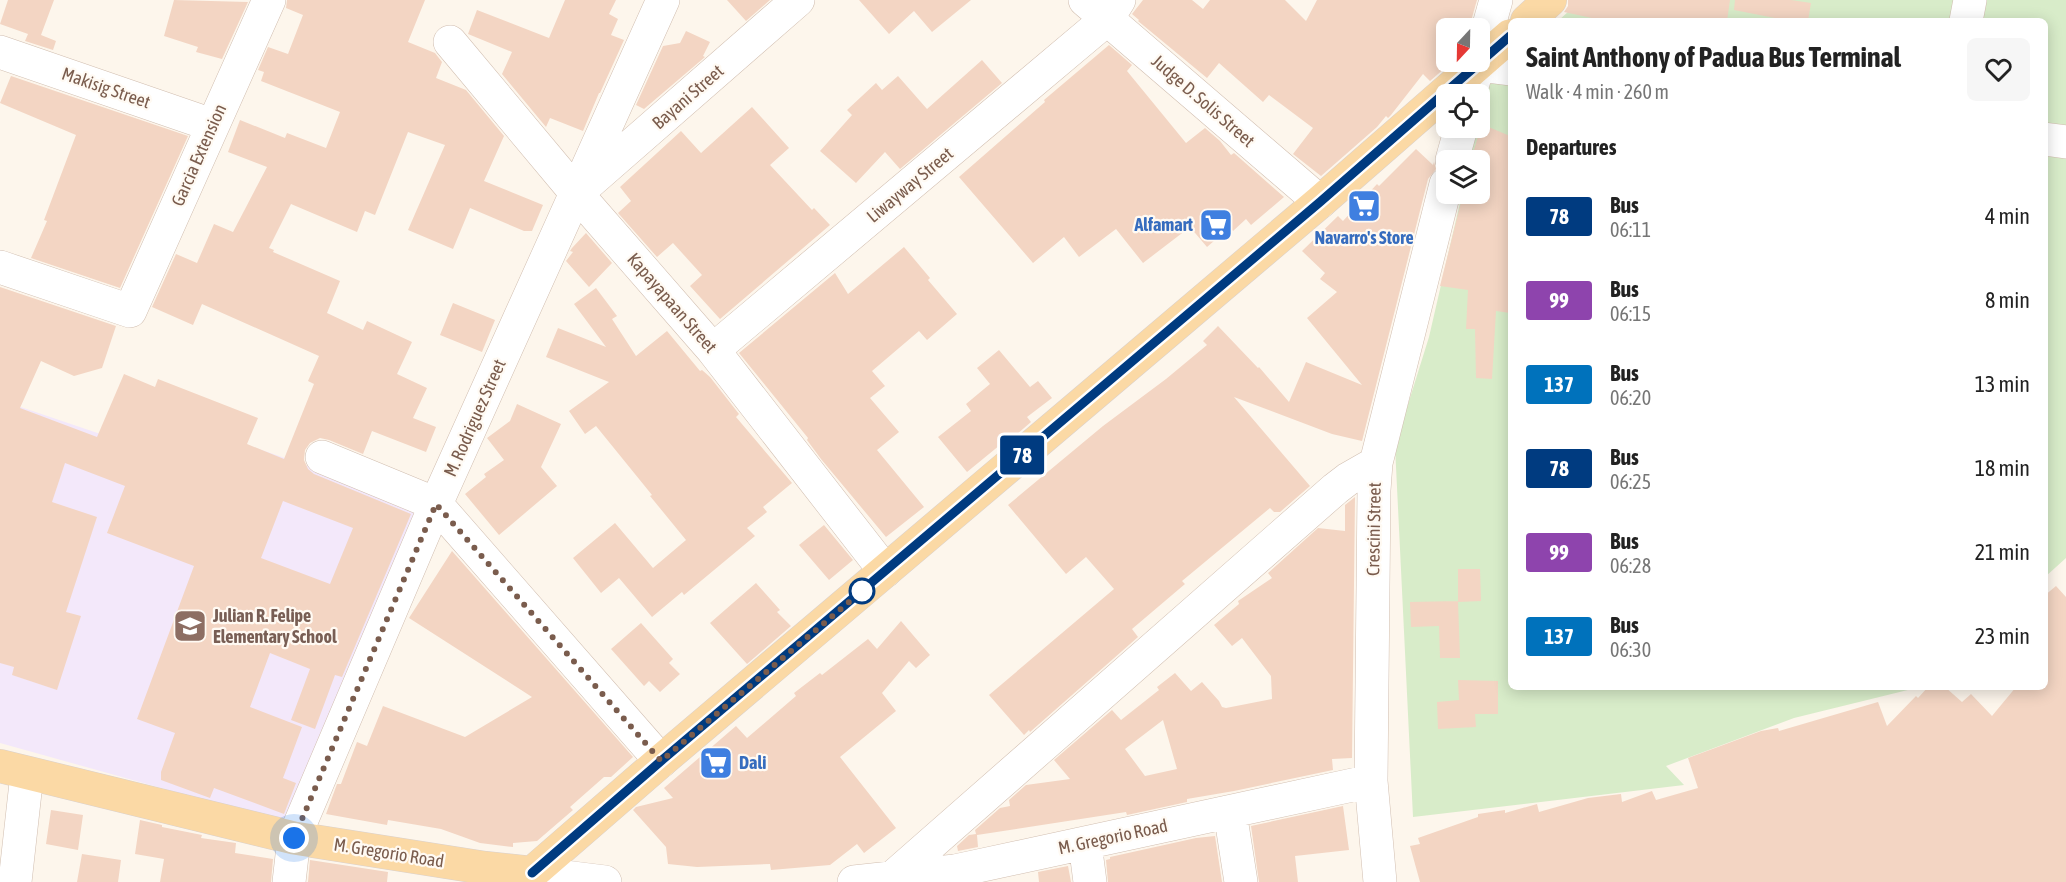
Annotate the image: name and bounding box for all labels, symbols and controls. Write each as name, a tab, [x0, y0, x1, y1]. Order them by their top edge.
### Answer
north arrow	[1436, 18, 1490, 72]
map controls	[1436, 18, 1490, 204]
button: heart	[1967, 38, 2030, 101]
text: Saint Anthony of Padua Bus Terminal	[1526, 41, 1901, 73]
street label: Judge D. Solis Street	[1148, 50, 1259, 151]
street label: Bayani Street	[648, 60, 728, 133]
street label: Makisig Street	[59, 63, 153, 112]
text: Walk · 4 min · 260 m	[1526, 80, 1669, 103]
button: locate	[1436, 84, 1490, 138]
street label: Garcia Extension	[167, 101, 230, 209]
text: Departures	[1526, 134, 1616, 160]
street label: Liwayway Street	[862, 143, 957, 227]
button: layers	[1436, 150, 1490, 204]
supermarket icon: Navarro's Store	[1346, 188, 1382, 224]
text: Bus	[1610, 192, 1639, 218]
text: 4 min	[1985, 203, 2030, 229]
text: 78	[1549, 204, 1569, 228]
supermarket icon: Alfamart	[1198, 207, 1234, 243]
place label: Alfamart	[1133, 214, 1194, 235]
text: 06:11	[1610, 218, 1651, 241]
place label: Navarro's Store	[1314, 227, 1414, 248]
street label: Kapayapaan Street	[623, 248, 721, 357]
text: Bus	[1610, 276, 1639, 302]
text: 8 min	[1985, 287, 2030, 313]
text: 99	[1549, 288, 1569, 312]
text: 06:15	[1610, 302, 1651, 325]
street label: M. Rodriguez Street	[439, 356, 510, 480]
text: Bus	[1610, 360, 1639, 386]
text: 13 min	[1975, 371, 2030, 397]
text: 137	[1544, 372, 1574, 396]
text: 06:20	[1610, 386, 1651, 409]
line badge: 78	[995, 436, 1049, 474]
text: 78	[1012, 443, 1032, 467]
text: Bus	[1610, 444, 1639, 470]
text: 18 min	[1975, 455, 2030, 481]
text: 78	[1549, 456, 1569, 480]
text: 06:25	[1610, 470, 1651, 493]
street label: Crescini Street	[1362, 482, 1385, 576]
text: Bus	[1610, 528, 1639, 554]
text: 21 min	[1975, 539, 2030, 565]
text: 99	[1549, 540, 1569, 564]
text: 06:28	[1610, 554, 1651, 577]
unlabelled marker	[849, 578, 875, 604]
place label: Julian R. Felipe Elementary School	[212, 605, 337, 647]
school or university icon: Julian R. Felipe Elementary School	[172, 608, 208, 644]
text: Bus	[1610, 612, 1639, 638]
text: 23 min	[1975, 623, 2030, 649]
text: 137	[1544, 624, 1574, 648]
text: 06:30	[1610, 638, 1651, 661]
supermarket icon: Dali	[698, 745, 734, 781]
place label: Dali	[739, 752, 766, 773]
street label: M. Gregorio Road	[1056, 815, 1170, 858]
your location	[279, 823, 309, 853]
street label: M. Gregorio Road	[332, 833, 446, 872]

